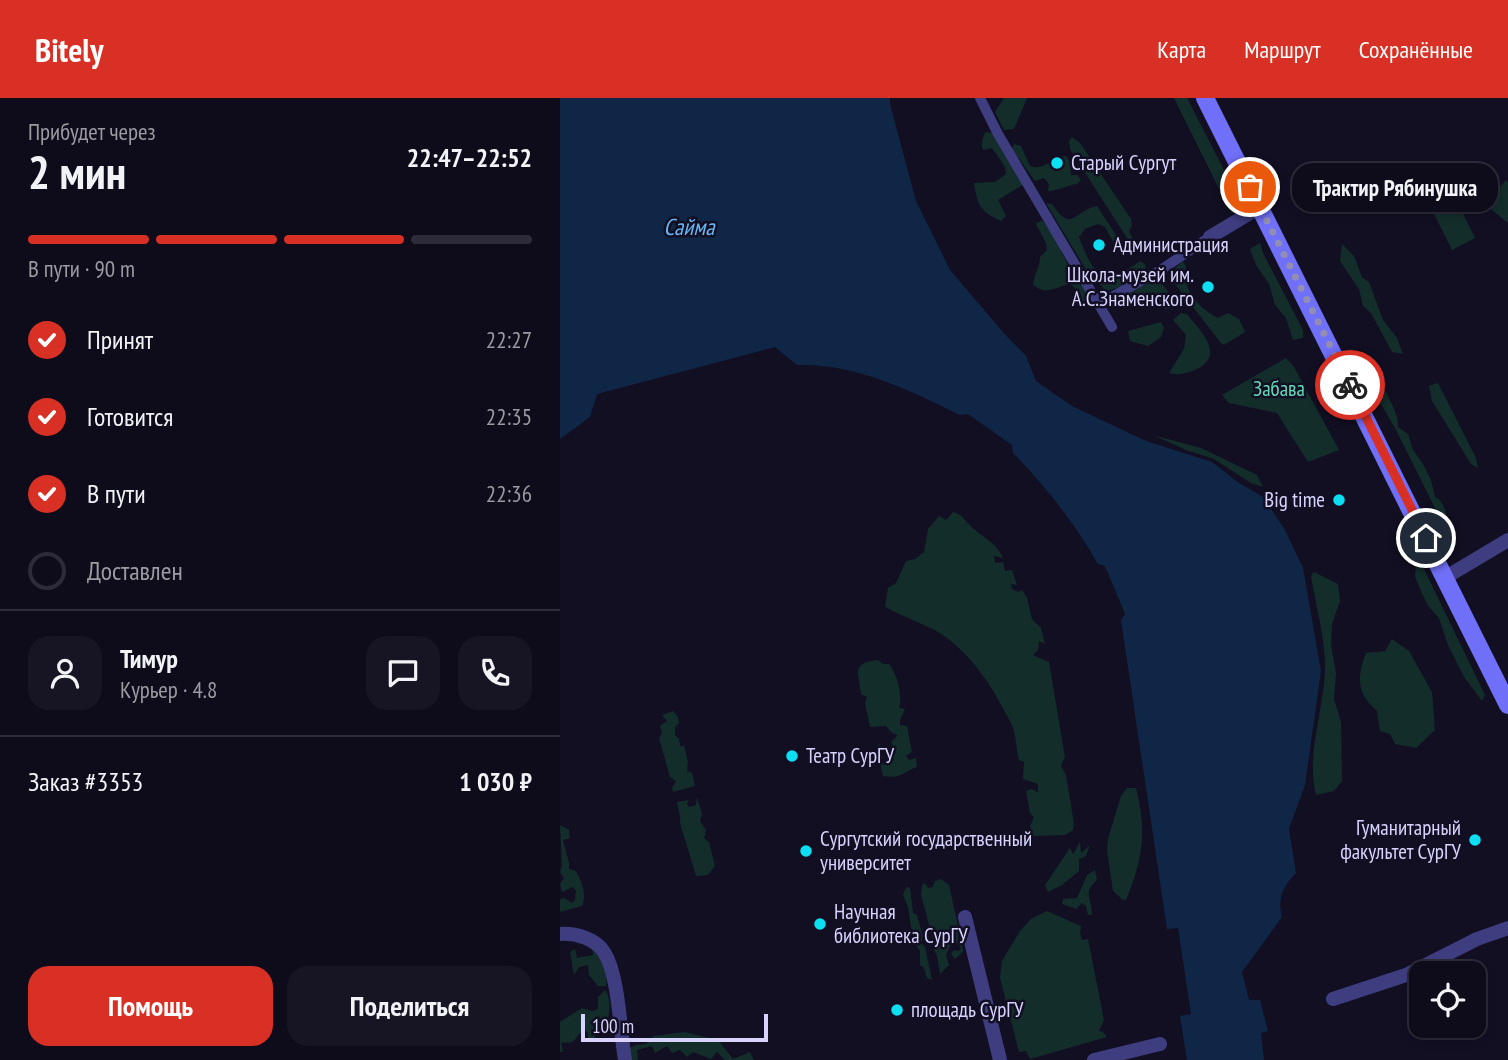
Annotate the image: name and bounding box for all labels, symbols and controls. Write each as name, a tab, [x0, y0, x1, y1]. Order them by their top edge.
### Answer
text: Bitely	[35, 28, 104, 71]
text: Карта	[1157, 34, 1206, 65]
text: Маршрут	[1244, 34, 1321, 65]
text: Сохранённые	[1359, 34, 1473, 65]
text: Прибудет через	[28, 117, 156, 146]
text: 22:47–22:52	[407, 141, 532, 174]
text: 2 мин	[28, 142, 126, 202]
place label: Старый Сургут	[1071, 149, 1176, 176]
marker: Старый Сургут	[1049, 155, 1065, 171]
pin	[1220, 157, 1280, 217]
callout: Трактир Рябинушка	[1292, 162, 1498, 212]
icon: bag	[1231, 168, 1269, 206]
text: Трактир Рябинушка	[1313, 173, 1477, 202]
water label: Сайма	[663, 212, 716, 241]
place label: Администрация	[1113, 231, 1229, 258]
marker: Администрация	[1091, 237, 1107, 253]
text: В пути · 90 m	[28, 254, 135, 283]
place label: Школа-музей им. А.С.Знаменского	[1067, 261, 1194, 312]
marker: Школа-музей им. А.С.Знаменского	[1200, 279, 1216, 295]
icon: check	[28, 321, 66, 359]
text: Принят	[87, 323, 153, 356]
text: 22:27	[486, 325, 532, 354]
courier	[1315, 350, 1385, 420]
icon: bike	[1331, 366, 1369, 404]
park label: Забава	[1253, 375, 1305, 402]
icon: check	[28, 398, 66, 436]
text: Готовится	[87, 400, 173, 433]
text: 22:35	[486, 402, 532, 431]
icon: check	[28, 475, 66, 513]
text: В пути	[87, 477, 146, 510]
text: 22:36	[486, 479, 532, 508]
place label: Big time	[1264, 486, 1325, 513]
marker: Big time	[1331, 492, 1347, 508]
pin	[1396, 508, 1456, 568]
icon: home	[1407, 519, 1445, 557]
text: Доставлен	[87, 554, 183, 587]
button: person	[28, 636, 102, 710]
button: chat	[366, 636, 440, 710]
button: phone	[458, 636, 532, 710]
text: Тимур	[120, 642, 178, 675]
text: Курьер · 4.8	[120, 675, 217, 704]
place label: Театр СурГУ	[806, 742, 895, 769]
marker: Театр СурГУ	[784, 748, 800, 764]
text: Заказ #3353	[28, 765, 143, 798]
text: 1 030 ₽	[459, 765, 532, 798]
place label: Гуманитарный факультет СурГУ	[1340, 814, 1462, 865]
place label: Сургутский государственный университет	[820, 825, 1032, 876]
marker: Гуманитарный факультет СурГУ	[1467, 832, 1483, 848]
marker: Сургутский государственный университет	[798, 843, 814, 859]
place label: Научная библиотека СурГУ	[834, 898, 968, 949]
marker: Научная библиотека СурГУ	[812, 916, 828, 932]
map controls	[1409, 961, 1486, 1038]
button: locate	[1409, 961, 1486, 1038]
button: Помощь	[28, 966, 273, 1046]
button: Поделиться	[287, 966, 532, 1046]
place label: площадь СурГУ	[911, 996, 1024, 1023]
marker: площадь СурГУ	[889, 1002, 905, 1018]
scale bar	[581, 1011, 768, 1043]
text: 100 m	[592, 1014, 634, 1038]

